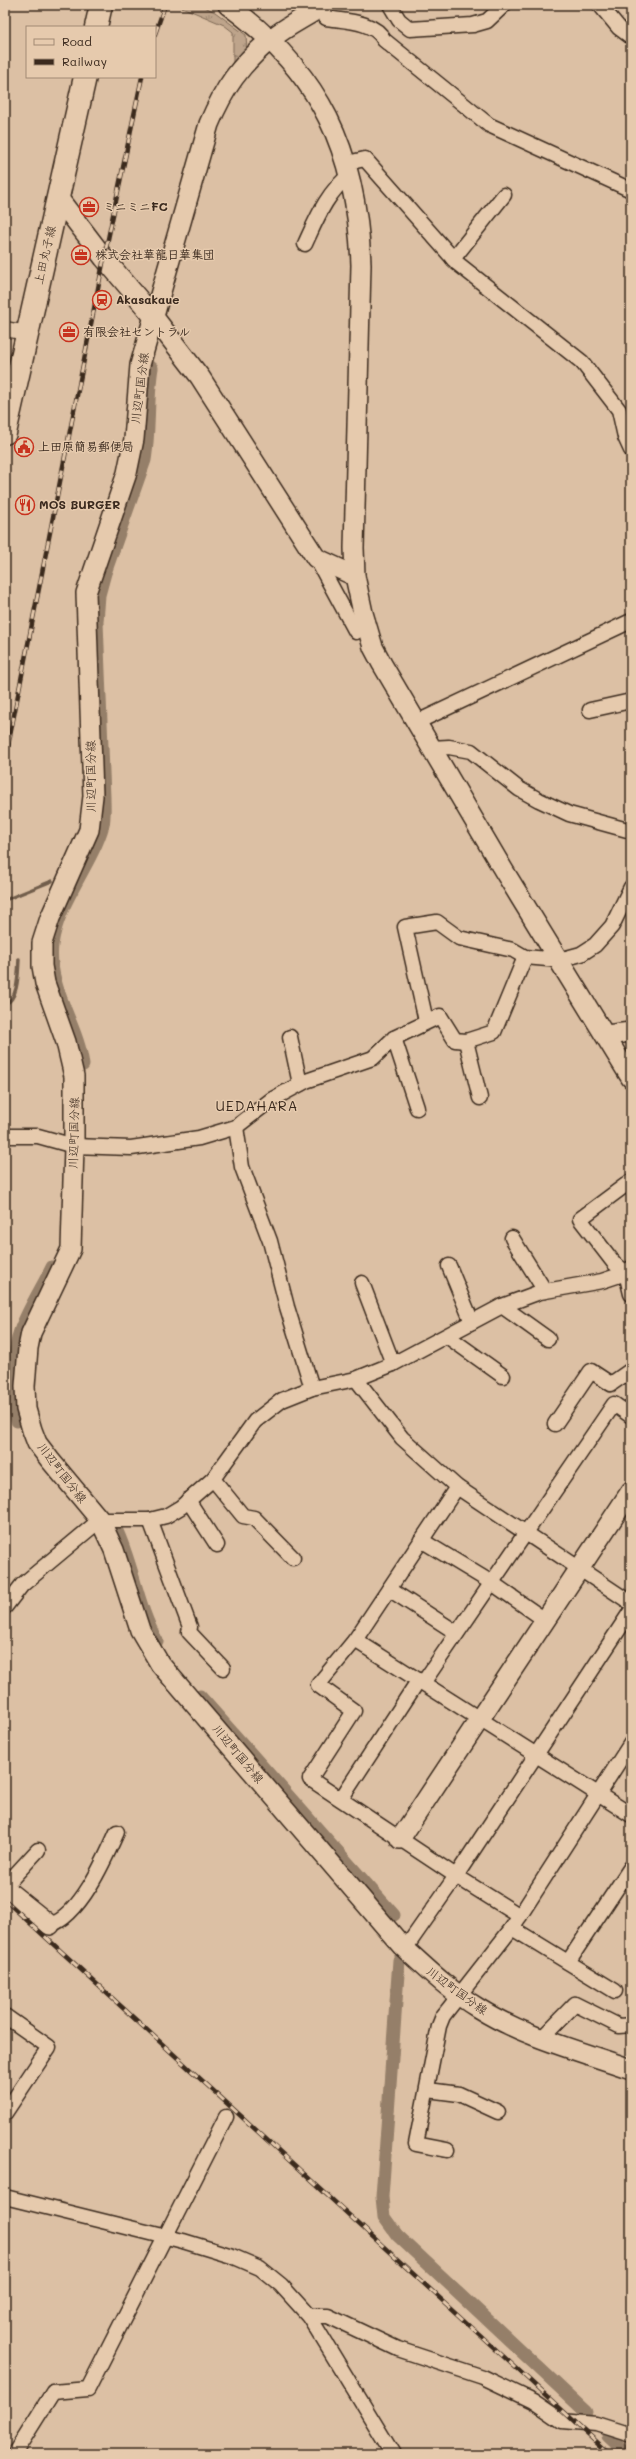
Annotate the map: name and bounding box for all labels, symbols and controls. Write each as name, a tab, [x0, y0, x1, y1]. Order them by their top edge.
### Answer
legend	[26, 26, 156, 78]
text: Road	[62, 33, 92, 49]
text: Railway	[62, 53, 107, 69]
office icon: ミニミニFC	[78, 196, 100, 218]
place label: ミニミニFC	[103, 198, 168, 214]
street label: 上田丸子線	[29, 224, 59, 286]
office icon: 株式会社華龍日華集団	[70, 244, 92, 266]
place label: 株式会社華龍日華集団	[95, 246, 215, 262]
station icon: Akasakaue	[91, 289, 113, 311]
place label: Akasakaue	[116, 291, 179, 307]
office icon: 有限会社セントラル	[58, 321, 80, 343]
place label: 有限会社セントラル	[83, 323, 191, 339]
street label: 川辺町国分線	[127, 351, 151, 425]
public building icon: 上田原簡易郵便局	[13, 436, 35, 458]
place label: 上田原簡易郵便局	[38, 438, 134, 454]
restaurant icon: MOS BURGER	[14, 494, 36, 516]
place label: MOS BURGER	[39, 496, 120, 512]
street label: 川辺町国分線	[82, 740, 98, 812]
district label: UEDAHARA	[216, 1096, 299, 1115]
street label: 川辺町国分線	[64, 1097, 82, 1169]
street label: 川辺町国分線	[34, 1439, 91, 1506]
street label: 川辺町国分線	[209, 1721, 268, 1786]
street label: 川辺町国分線	[424, 1963, 491, 2018]

